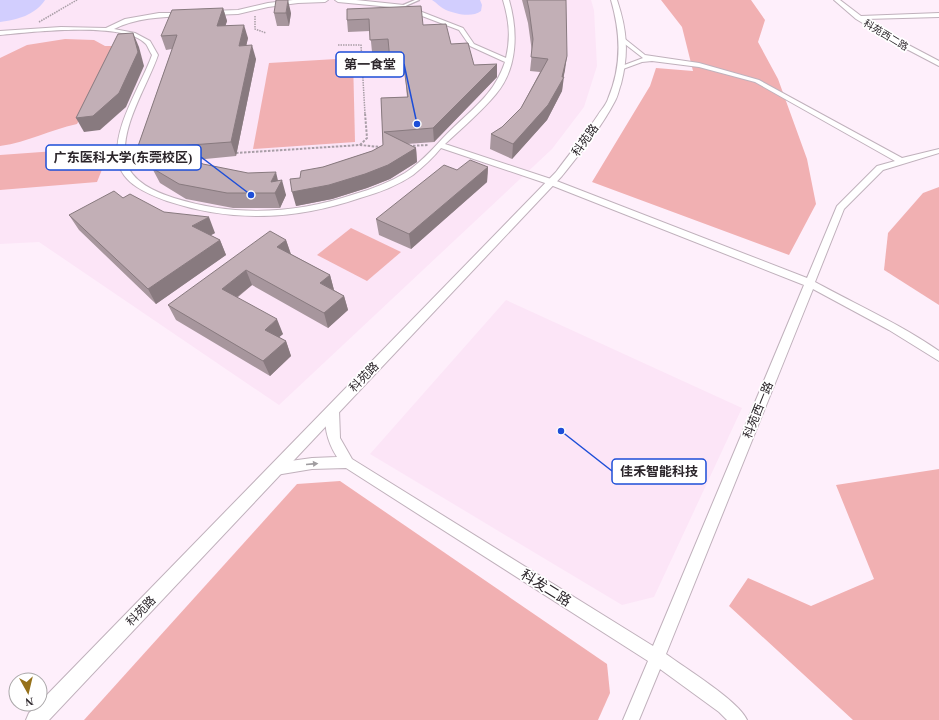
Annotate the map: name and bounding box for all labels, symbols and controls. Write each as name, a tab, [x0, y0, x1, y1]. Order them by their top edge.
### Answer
street label: 科苑西二路	[862, 17, 910, 53]
callout: 第一食堂	[336, 52, 404, 77]
text: 第一食堂	[344, 57, 396, 72]
street label: 科苑路	[569, 121, 601, 159]
callout: 广东医科大学(东莞校区)	[46, 145, 201, 170]
text: 广东医科大学(东莞校区)	[54, 150, 192, 165]
street label: 科苑路	[346, 359, 382, 395]
street label: 科苑西一路	[740, 380, 776, 440]
callout: 佳禾智能科技	[612, 459, 706, 484]
one-way arrow	[306, 460, 318, 467]
text: 佳禾智能科技	[620, 464, 698, 479]
street label: 科发二路	[518, 566, 574, 609]
street label: 科苑路	[123, 593, 159, 629]
north arrow	[8, 672, 48, 712]
text: N	[25, 695, 34, 708]

